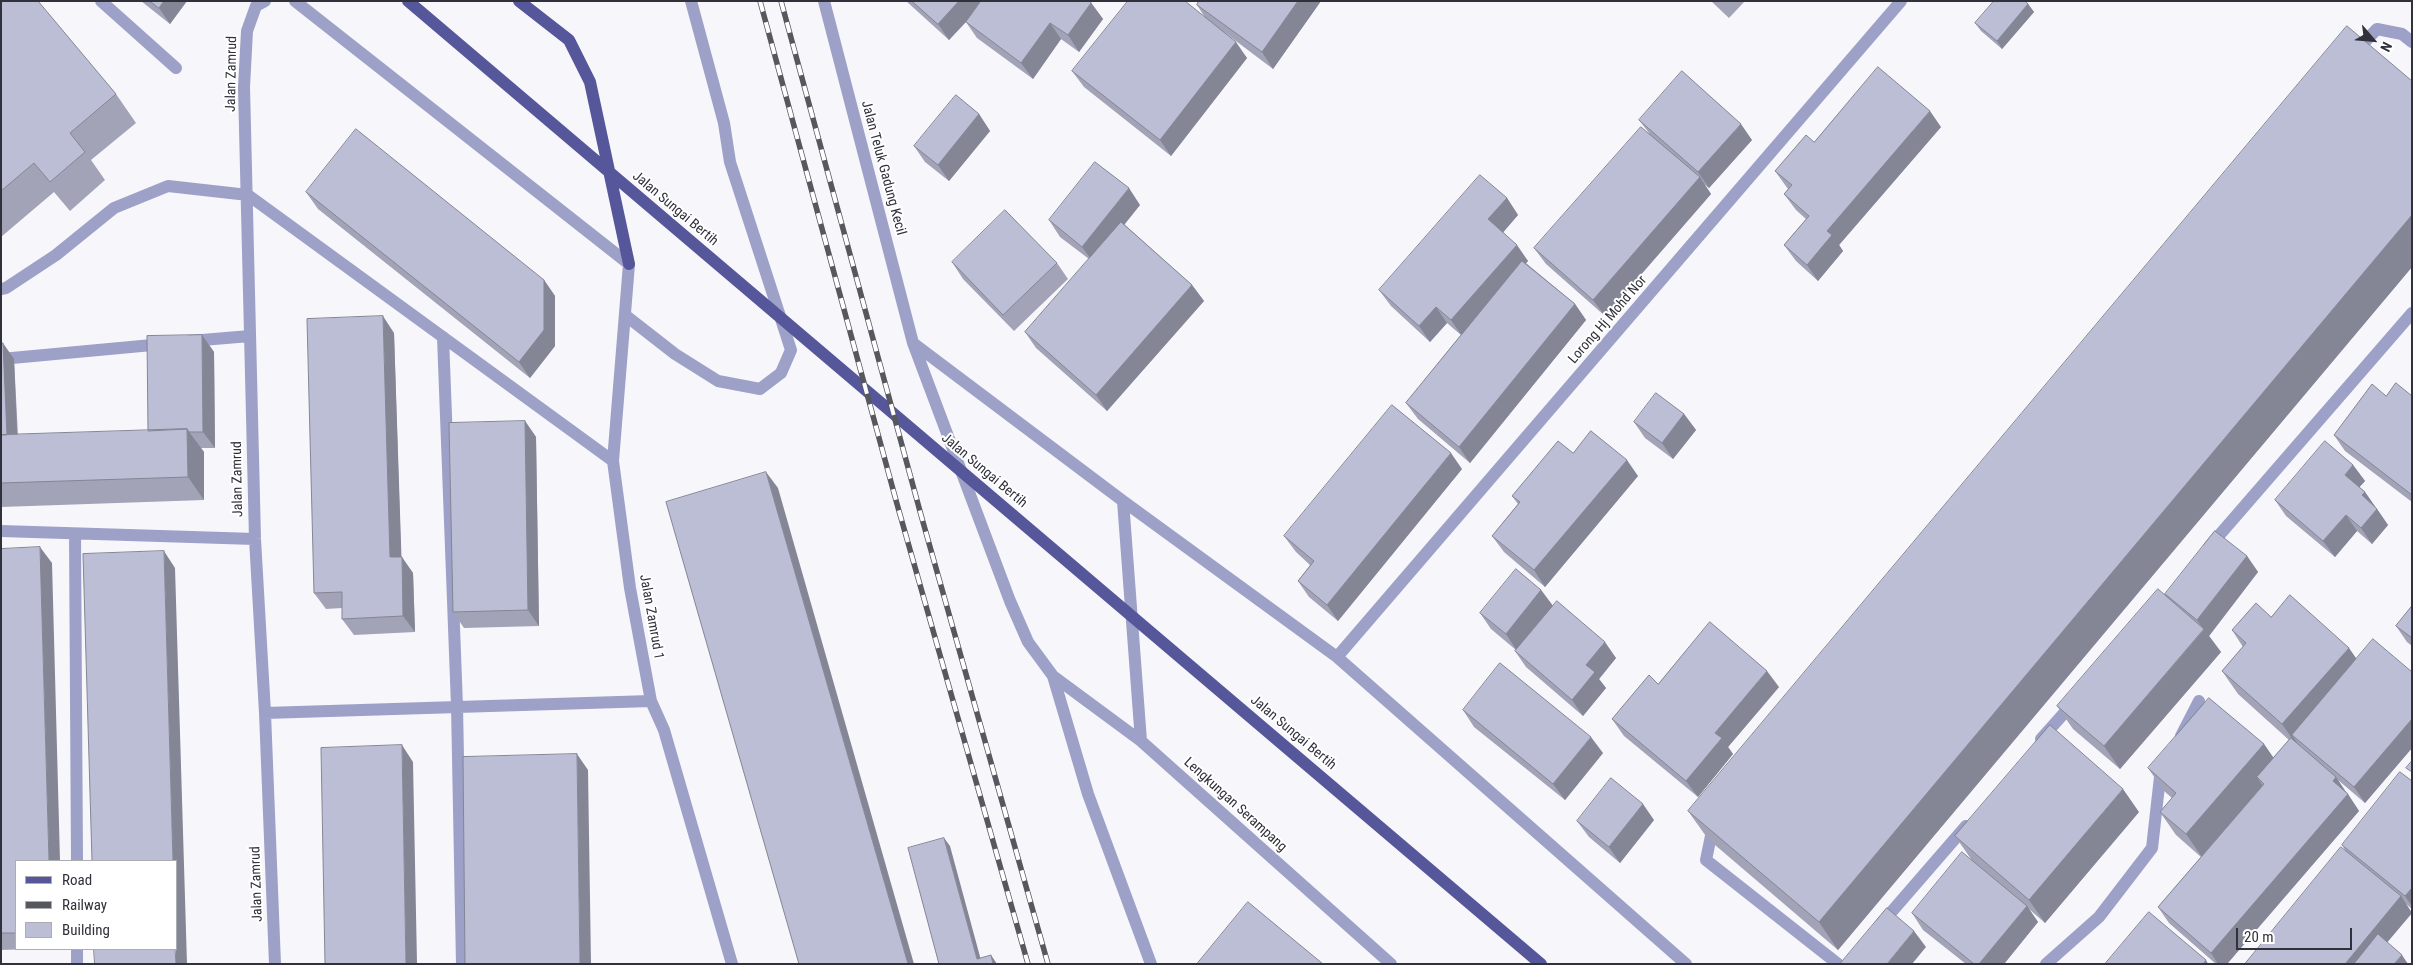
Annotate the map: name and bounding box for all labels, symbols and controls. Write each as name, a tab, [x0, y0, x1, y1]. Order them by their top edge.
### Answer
north arrow	[2348, 15, 2398, 65]
street label: Jalan Zamrud	[223, 36, 241, 112]
text: N	[2377, 39, 2395, 54]
street label: Jalan Teluk Gadung Kecil	[857, 99, 909, 237]
street label: Jalan Sungai Bertih	[629, 168, 721, 250]
street label: Lorong Hj Mohd Nor	[1565, 273, 1651, 367]
street label: Jalan Sungai Bertih	[938, 430, 1030, 512]
street label: Jalan Zamrud	[229, 441, 247, 517]
street label: Jalan Zamrud 1	[635, 573, 667, 661]
street label: Jalan Sungai Bertih	[1247, 692, 1339, 774]
street label: Lengkungan Serampang	[1180, 754, 1290, 856]
street label: Jalan Zamrud	[247, 846, 267, 922]
legend	[15, 860, 178, 950]
text: Road	[62, 871, 92, 889]
text: Railway	[62, 896, 107, 914]
scale bar	[2238, 918, 2354, 950]
text: Building	[62, 921, 110, 939]
text: 20 m	[2244, 928, 2274, 946]

